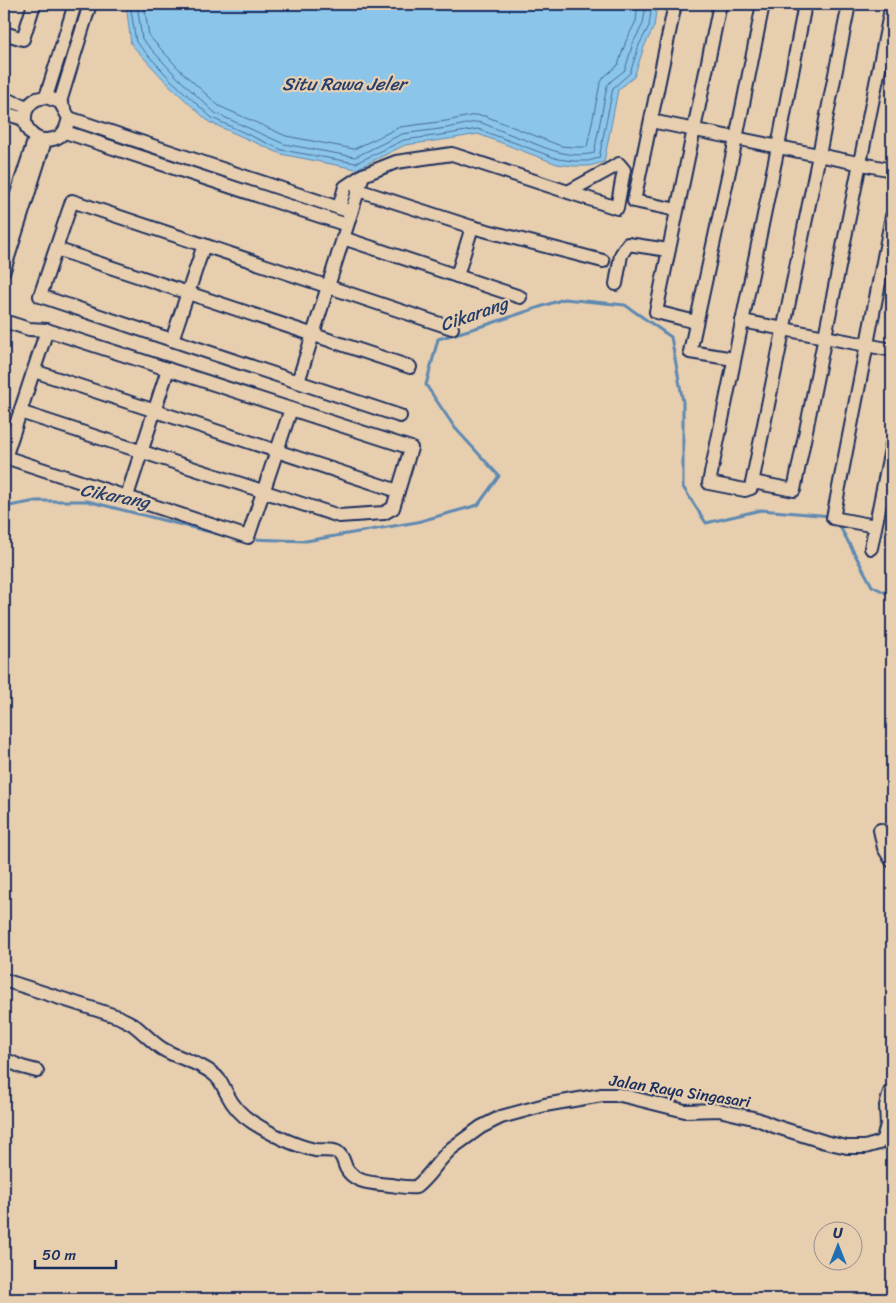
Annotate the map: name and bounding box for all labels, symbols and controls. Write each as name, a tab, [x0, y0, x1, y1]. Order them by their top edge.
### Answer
water label: Situ Rawa Jeler	[282, 68, 409, 100]
water label: Cikarang	[436, 287, 514, 341]
water label: Cikarang	[78, 474, 154, 519]
street label: Jalan Raya Singasari	[606, 1065, 753, 1117]
north arrow	[814, 1220, 864, 1270]
text: U	[833, 1221, 843, 1246]
scale bar	[35, 1238, 116, 1270]
text: 50 m	[42, 1242, 77, 1268]

